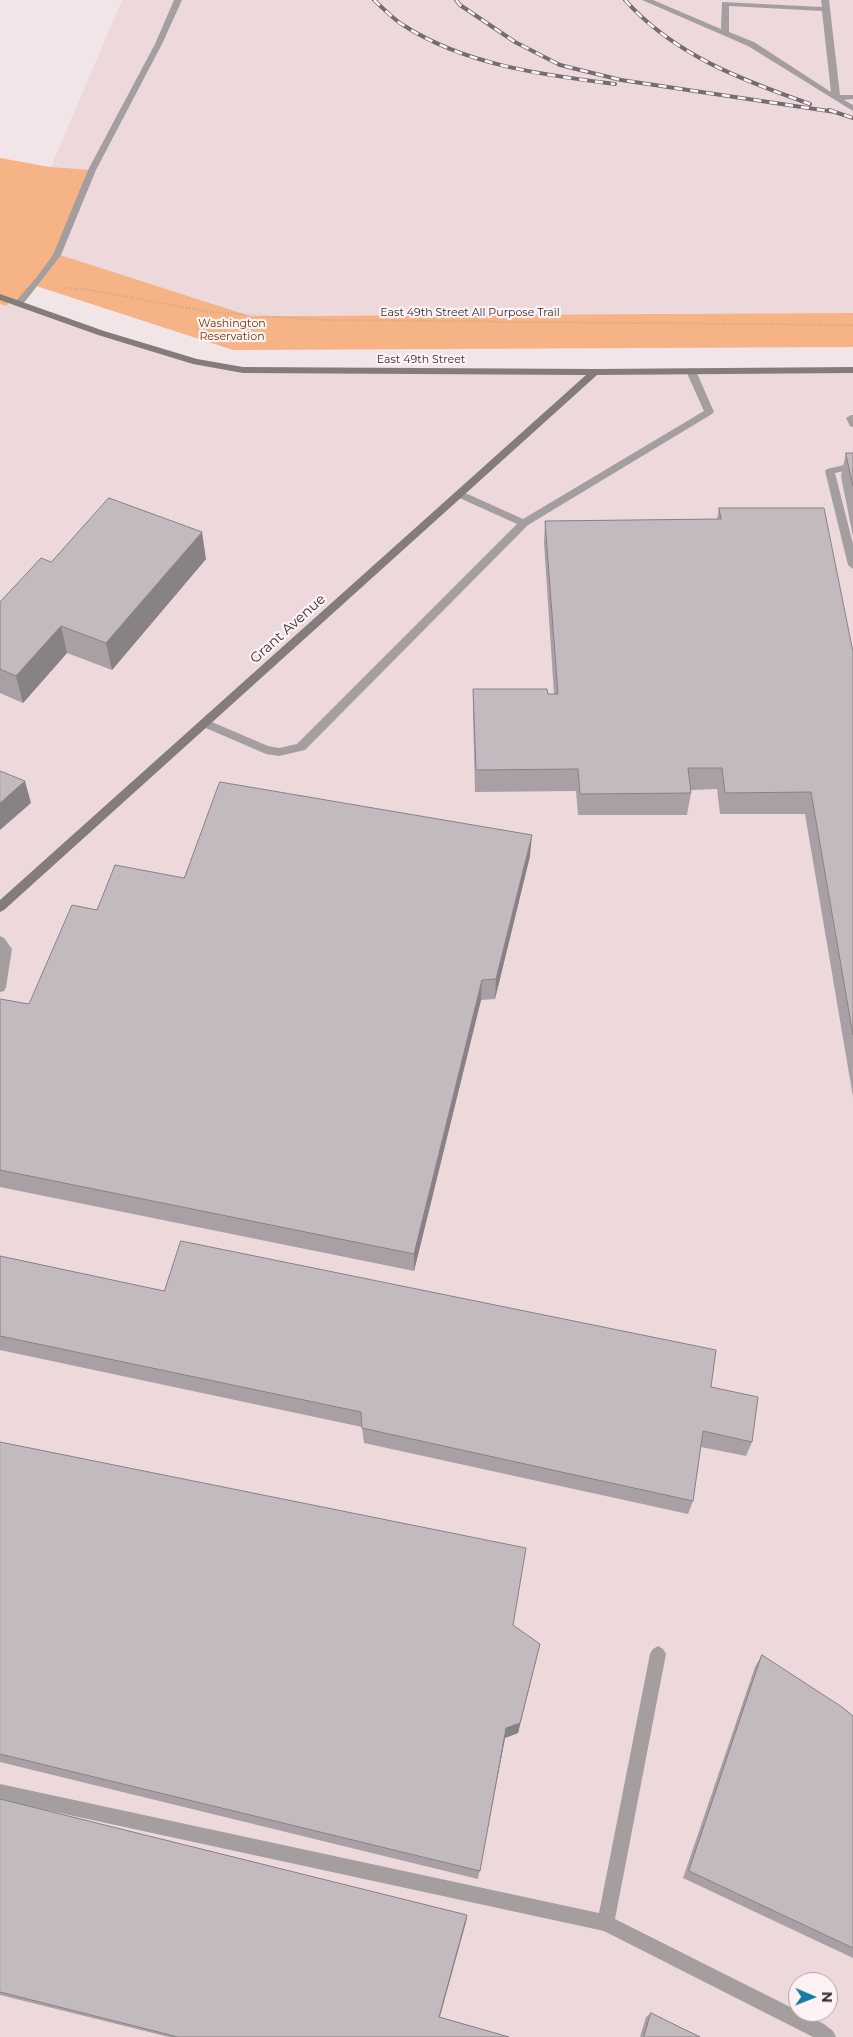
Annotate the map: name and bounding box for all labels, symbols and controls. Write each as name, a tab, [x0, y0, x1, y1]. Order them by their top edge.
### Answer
street label: East 49th Street All Purpose Trail	[380, 306, 560, 320]
park label: Washington Reservation	[198, 317, 266, 343]
street label: East 49th Street	[377, 353, 465, 367]
street label: Grant Avenue	[247, 591, 329, 667]
north arrow	[788, 1972, 838, 2022]
text: N	[818, 1991, 836, 2003]

